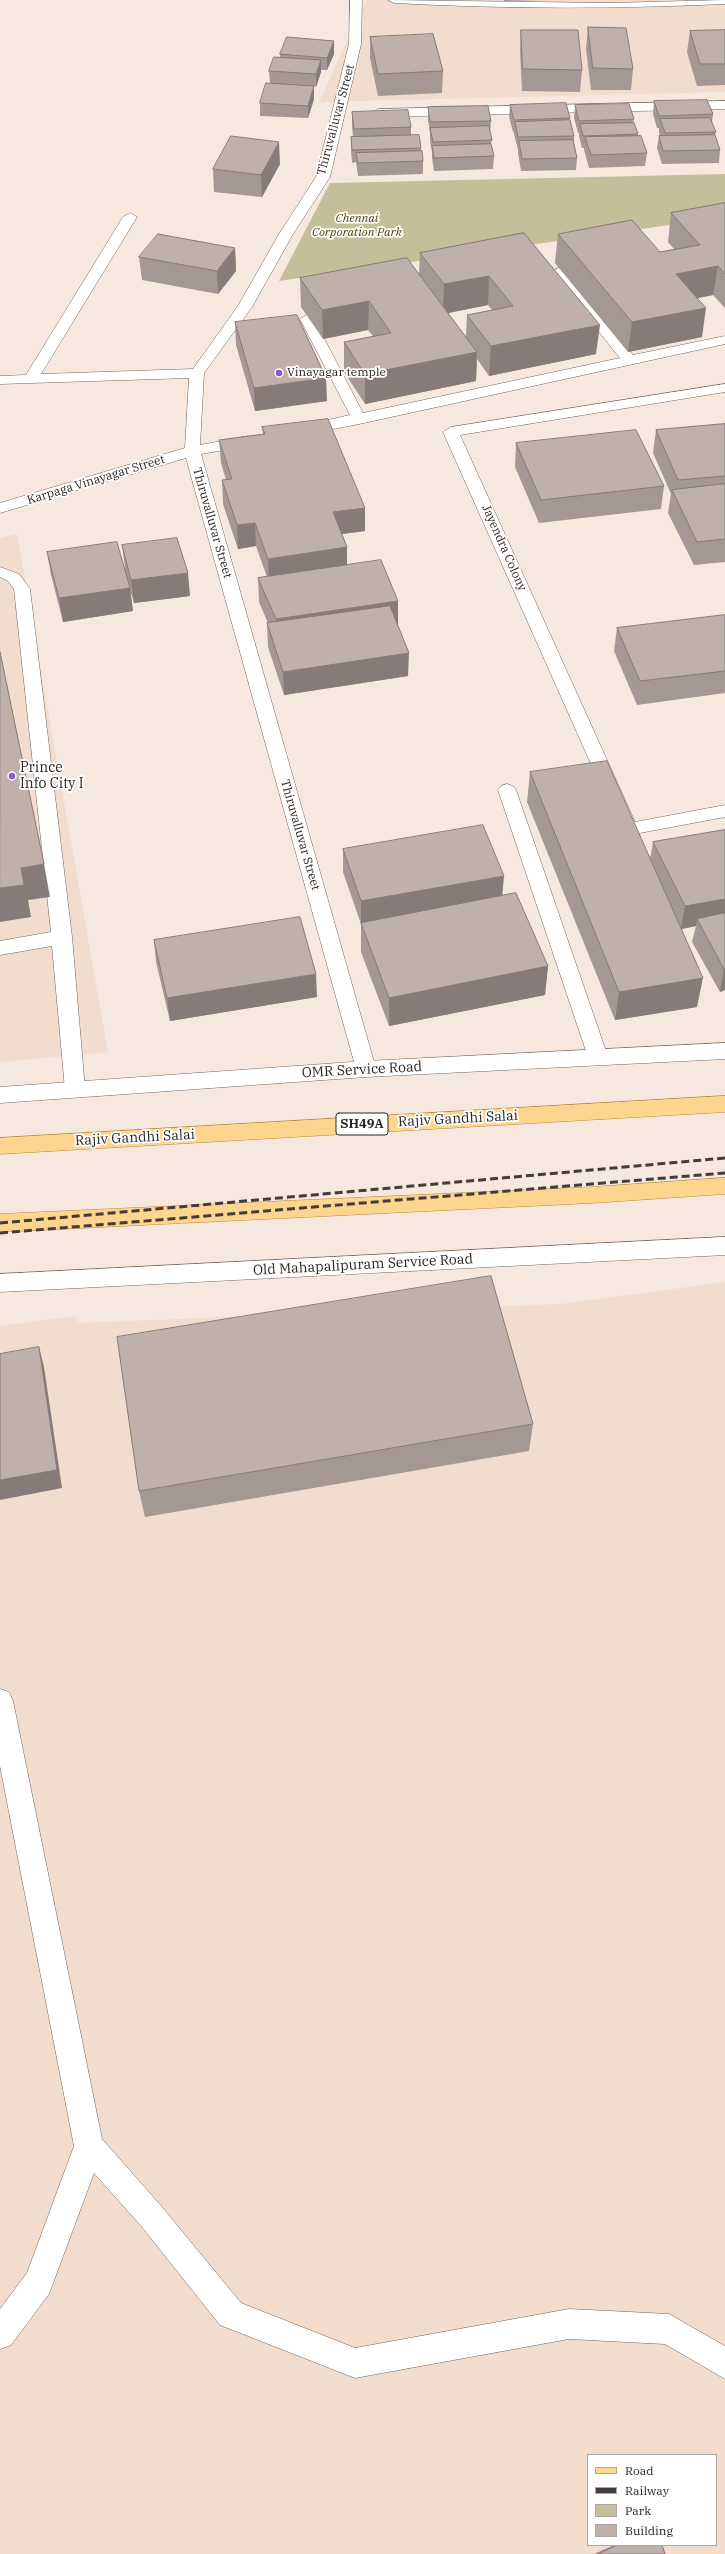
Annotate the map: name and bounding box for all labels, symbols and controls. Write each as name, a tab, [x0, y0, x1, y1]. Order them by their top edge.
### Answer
street label: Thiruvalluvar Street	[314, 63, 358, 177]
park label: Chennai Corporation Park	[312, 212, 402, 240]
place label: Vinayagar temple	[287, 366, 386, 380]
marker: Vinayagar temple	[274, 368, 284, 378]
street label: Karpaga Vinayagar Street	[25, 452, 167, 508]
street label: Thiruvalluvar Street	[189, 466, 235, 580]
street label: Jayendra Colony	[479, 503, 529, 593]
place label: Prince Info City I	[20, 760, 84, 792]
marker: Prince Info City I	[7, 771, 17, 781]
street label: Thiruvalluvar Street	[277, 778, 323, 892]
street label: OMR Service Road	[301, 1058, 423, 1082]
street label: Rajiv Gandhi Salai	[397, 1107, 519, 1131]
road number: SH49A	[336, 1113, 388, 1135]
street label: Rajiv Gandhi Salai	[74, 1126, 196, 1150]
street label: Old Mahapalipuram Service Road	[253, 1251, 473, 1279]
legend	[587, 2454, 717, 2546]
text: Road	[625, 2463, 654, 2478]
text: Railway	[625, 2483, 669, 2498]
text: Park	[625, 2503, 651, 2518]
text: Building	[625, 2523, 673, 2538]

